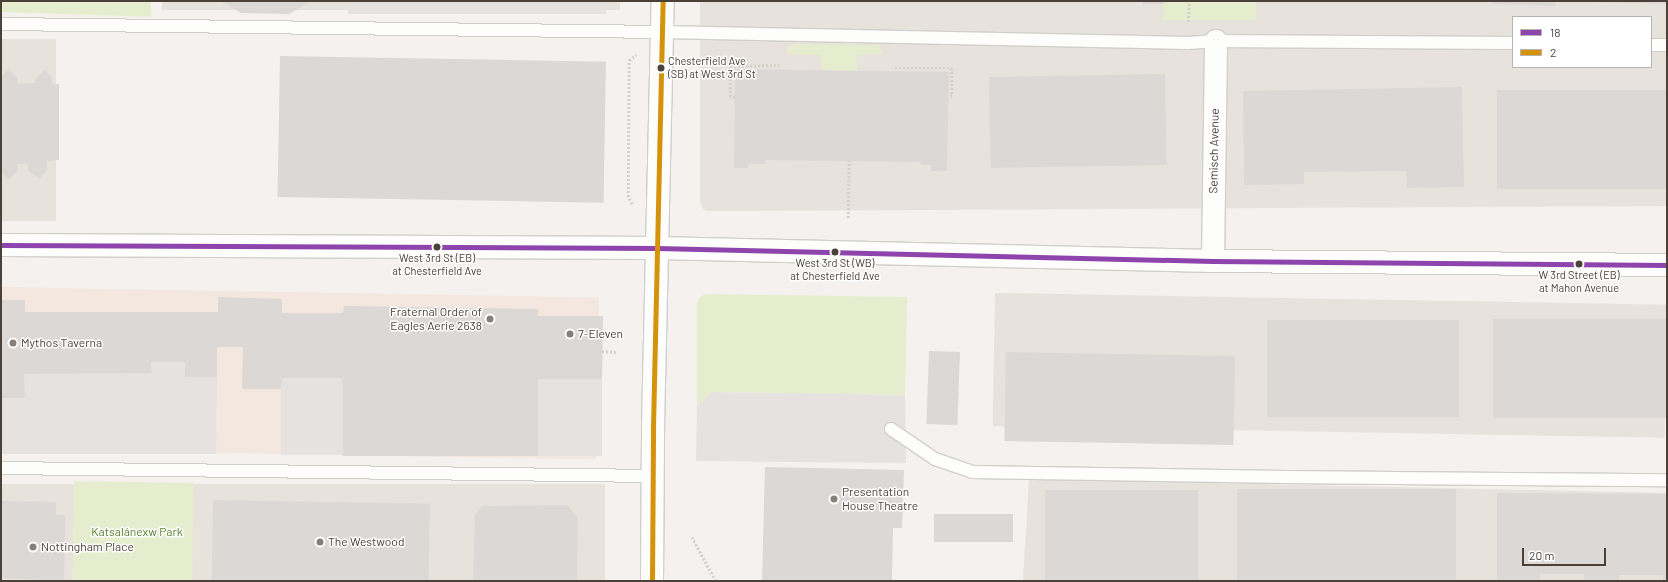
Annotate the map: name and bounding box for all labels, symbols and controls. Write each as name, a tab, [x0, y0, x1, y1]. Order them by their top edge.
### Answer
legend	[1512, 16, 1652, 68]
text: 18	[1550, 25, 1560, 39]
text: 2	[1550, 45, 1556, 59]
place label: Chesterfield Ave (SB) at West 3rd St	[668, 55, 756, 81]
marker: Chesterfield Ave (SB) at West 3rd St	[656, 63, 666, 73]
street label: Semisch Avenue	[1206, 108, 1222, 194]
marker: West 3rd St (EB) at Chesterfield Ave	[432, 242, 442, 252]
marker: West 3rd St (WB) at Chesterfield Ave	[830, 247, 840, 257]
place label: West 3rd St (EB) at Chesterfield Ave	[392, 252, 482, 278]
place label: West 3rd St (WB) at Chesterfield Ave	[790, 257, 880, 283]
marker: W 3rd Street (EB) at Mahon Avenue	[1574, 259, 1584, 269]
place label: W 3rd Street (EB) at Mahon Avenue	[1538, 269, 1620, 295]
place label: Fraternal Order of Eagles Aerie 2638	[390, 305, 482, 333]
marker: Fraternal Order of Eagles Aerie 2638	[485, 314, 495, 324]
place label: 7-Eleven	[578, 327, 623, 341]
marker: 7-Eleven	[565, 329, 575, 339]
place label: Mythos Taverna	[21, 336, 102, 350]
marker: Mythos Taverna	[8, 338, 18, 348]
place label: Presentation House Theatre	[842, 485, 918, 513]
marker: Presentation House Theatre	[829, 494, 839, 504]
park label: Katsalánexw Park	[91, 525, 183, 539]
place label: The Westwood	[328, 535, 404, 549]
marker: The Westwood	[315, 537, 325, 547]
place label: Nottingham Place	[41, 540, 134, 554]
scale bar	[1524, 540, 1608, 566]
marker: Nottingham Place	[28, 542, 38, 552]
text: 20 m	[1529, 548, 1555, 562]

